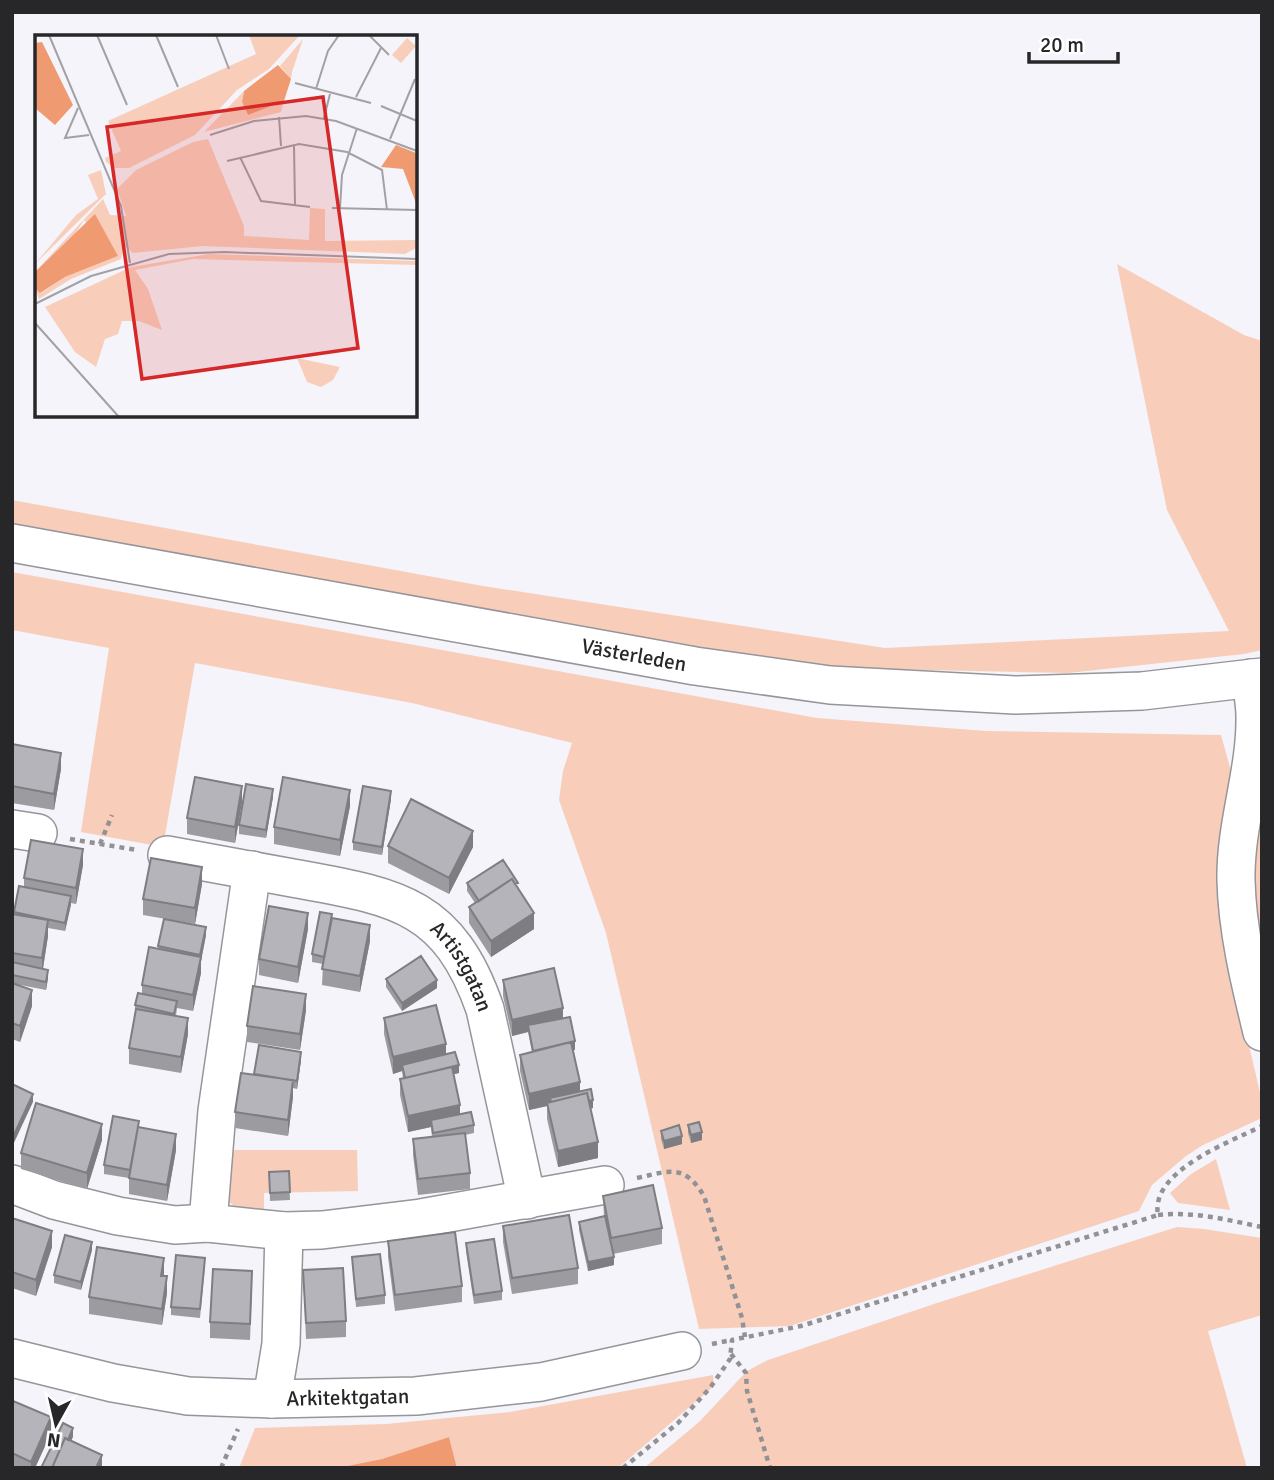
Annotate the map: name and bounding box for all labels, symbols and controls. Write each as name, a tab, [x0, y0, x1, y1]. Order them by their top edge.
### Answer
scale bar	[1029, 21, 1118, 65]
text: 20 m	[1040, 32, 1084, 58]
inset map	[35, 35, 416, 416]
street label: Västerleden	[579, 633, 689, 677]
street label: Artistgatan	[425, 915, 498, 1015]
street label: Arkitektgatan	[286, 1383, 410, 1412]
north arrow	[21, 1389, 91, 1459]
text: N	[46, 1427, 62, 1453]

